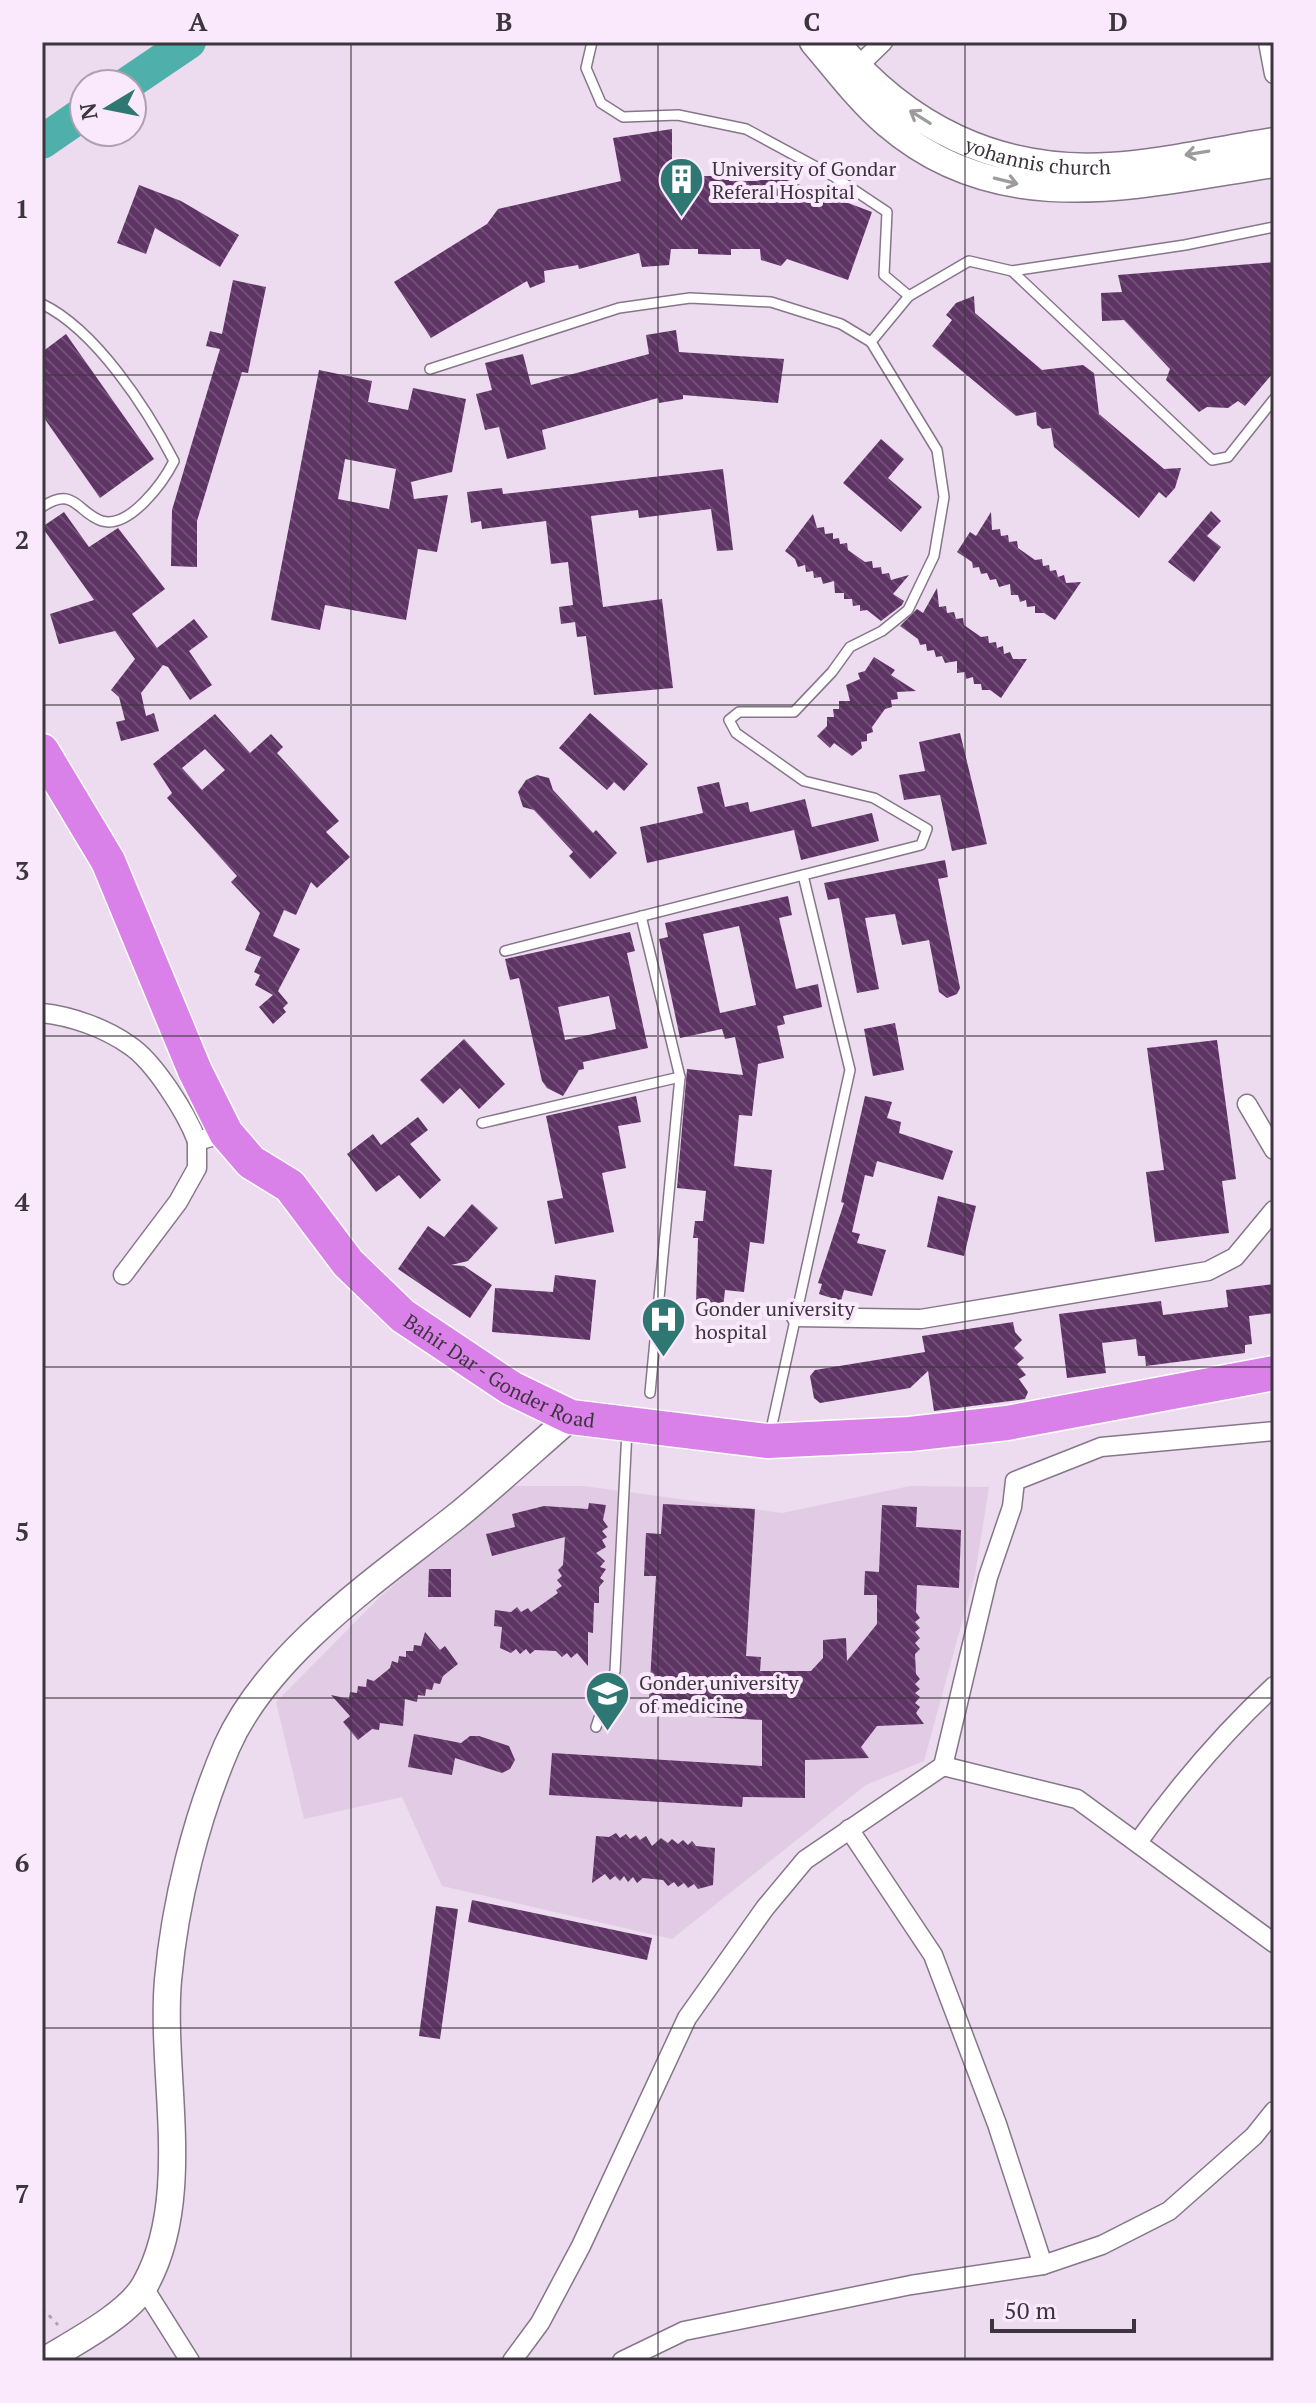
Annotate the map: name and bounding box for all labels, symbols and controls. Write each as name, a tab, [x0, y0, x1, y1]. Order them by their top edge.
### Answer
text: A	[189, 4, 208, 38]
text: B	[496, 4, 512, 38]
text: C	[804, 4, 820, 38]
text: D	[1108, 4, 1128, 38]
north arrow	[68, 68, 148, 148]
text: N	[72, 101, 104, 122]
one-way arrow	[909, 109, 932, 125]
street label: yohannis church	[960, 130, 1111, 180]
one-way arrow	[1185, 146, 1210, 161]
building icon: University of Gondar Referal Hospital	[657, 155, 705, 218]
place label: University of Gondar Referal Hospital	[712, 155, 897, 205]
one-way arrow	[992, 175, 1018, 190]
text: 1	[15, 191, 29, 225]
text: 2	[15, 522, 29, 556]
text: 3	[15, 853, 29, 887]
text: 4	[15, 1184, 30, 1218]
place label: Gonder university hospital	[695, 1295, 855, 1345]
hospital icon: Gonder university hospital	[640, 1296, 688, 1359]
street label: Bahir Dar - Gonder Road	[399, 1307, 596, 1433]
text: 5	[15, 1514, 29, 1548]
school or university icon: Gonder university of medicine	[584, 1669, 632, 1732]
place label: Gonder university of medicine	[639, 1669, 799, 1719]
text: 6	[15, 1845, 29, 1879]
text: 7	[15, 2176, 29, 2210]
scale bar	[992, 2283, 1134, 2333]
text: 50 m	[1004, 2294, 1056, 2326]

